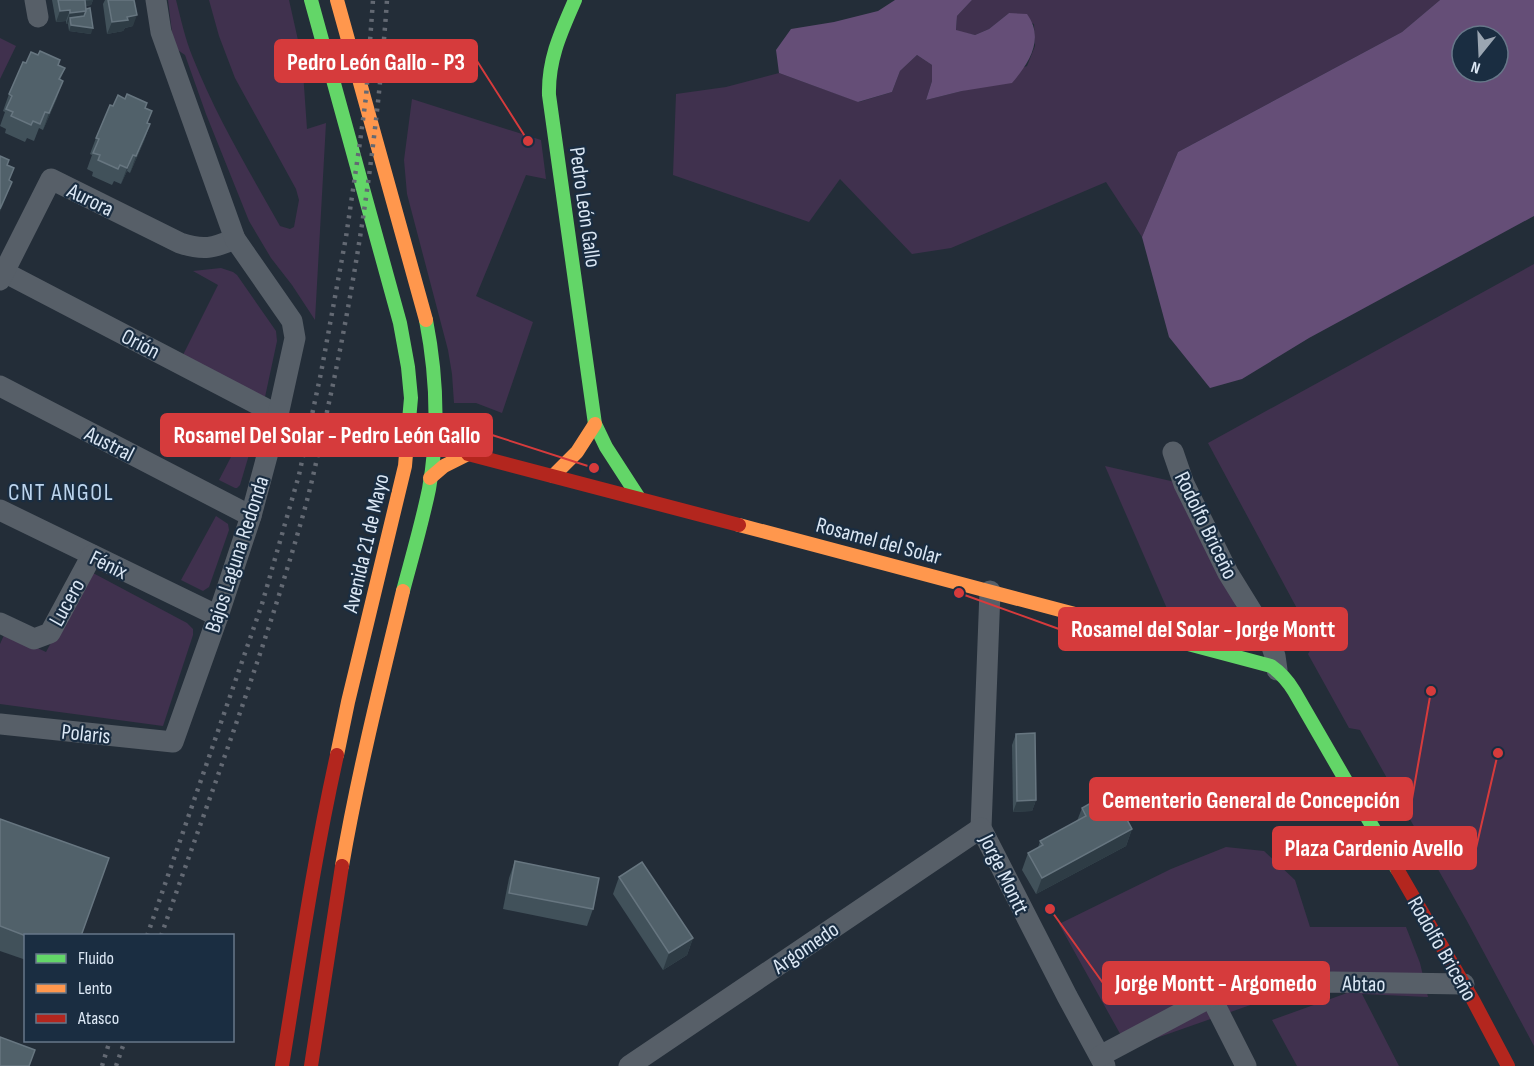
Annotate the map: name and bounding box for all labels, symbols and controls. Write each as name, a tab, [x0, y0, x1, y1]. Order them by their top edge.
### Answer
north arrow	[1450, 24, 1510, 84]
callout: Pedro León Gallo - P3	[275, 40, 477, 82]
text: Pedro León Gallo - P3	[287, 48, 465, 77]
text: N	[1469, 56, 1483, 77]
street label: Pedro León Gallo	[563, 145, 606, 269]
street label: Aurora	[62, 177, 118, 223]
street label: Orión	[116, 323, 164, 365]
callout: Rosamel Del Solar - Pedro León Gallo	[161, 414, 492, 456]
street label: Austral	[79, 420, 139, 468]
text: Rosamel Del Solar - Pedro León Gallo	[173, 421, 481, 450]
street label: Rodolfo Briceño	[1168, 468, 1243, 584]
street label: Avenida 21 de Mayo	[337, 471, 396, 616]
street label: Bajos Laguna Redonda	[199, 473, 275, 636]
district label: CNT ANGOL	[8, 478, 114, 507]
street label: Rosamel del Solar	[813, 512, 944, 571]
street label: Fénix	[85, 545, 132, 586]
street label: Lucero	[43, 574, 91, 631]
callout: Rosamel del Solar - Jorge Montt	[1059, 608, 1347, 650]
text: Rosamel del Solar - Jorge Montt	[1071, 615, 1335, 644]
street label: Polaris	[60, 718, 112, 751]
callout: Cementerio General de Concepción	[1090, 778, 1412, 820]
text: Cementerio General de Concepción	[1102, 786, 1400, 815]
callout: Plaza Cardenio Avello	[1273, 827, 1476, 869]
street label: Jorge Montt	[972, 829, 1035, 919]
text: Plaza Cardenio Avello	[1284, 834, 1464, 863]
street label: Rodolfo Briceño	[1401, 892, 1482, 1006]
street label: Argomedo	[767, 916, 844, 981]
legend	[24, 934, 234, 1042]
text: Fluido	[78, 948, 114, 969]
callout: Jorge Montt - Argomedo	[1103, 962, 1329, 1004]
text: Jorge Montt - Argomedo	[1114, 969, 1317, 998]
street label: Abtao	[1341, 971, 1386, 998]
text: Lento	[78, 978, 112, 999]
text: Atasco	[77, 1008, 119, 1029]

